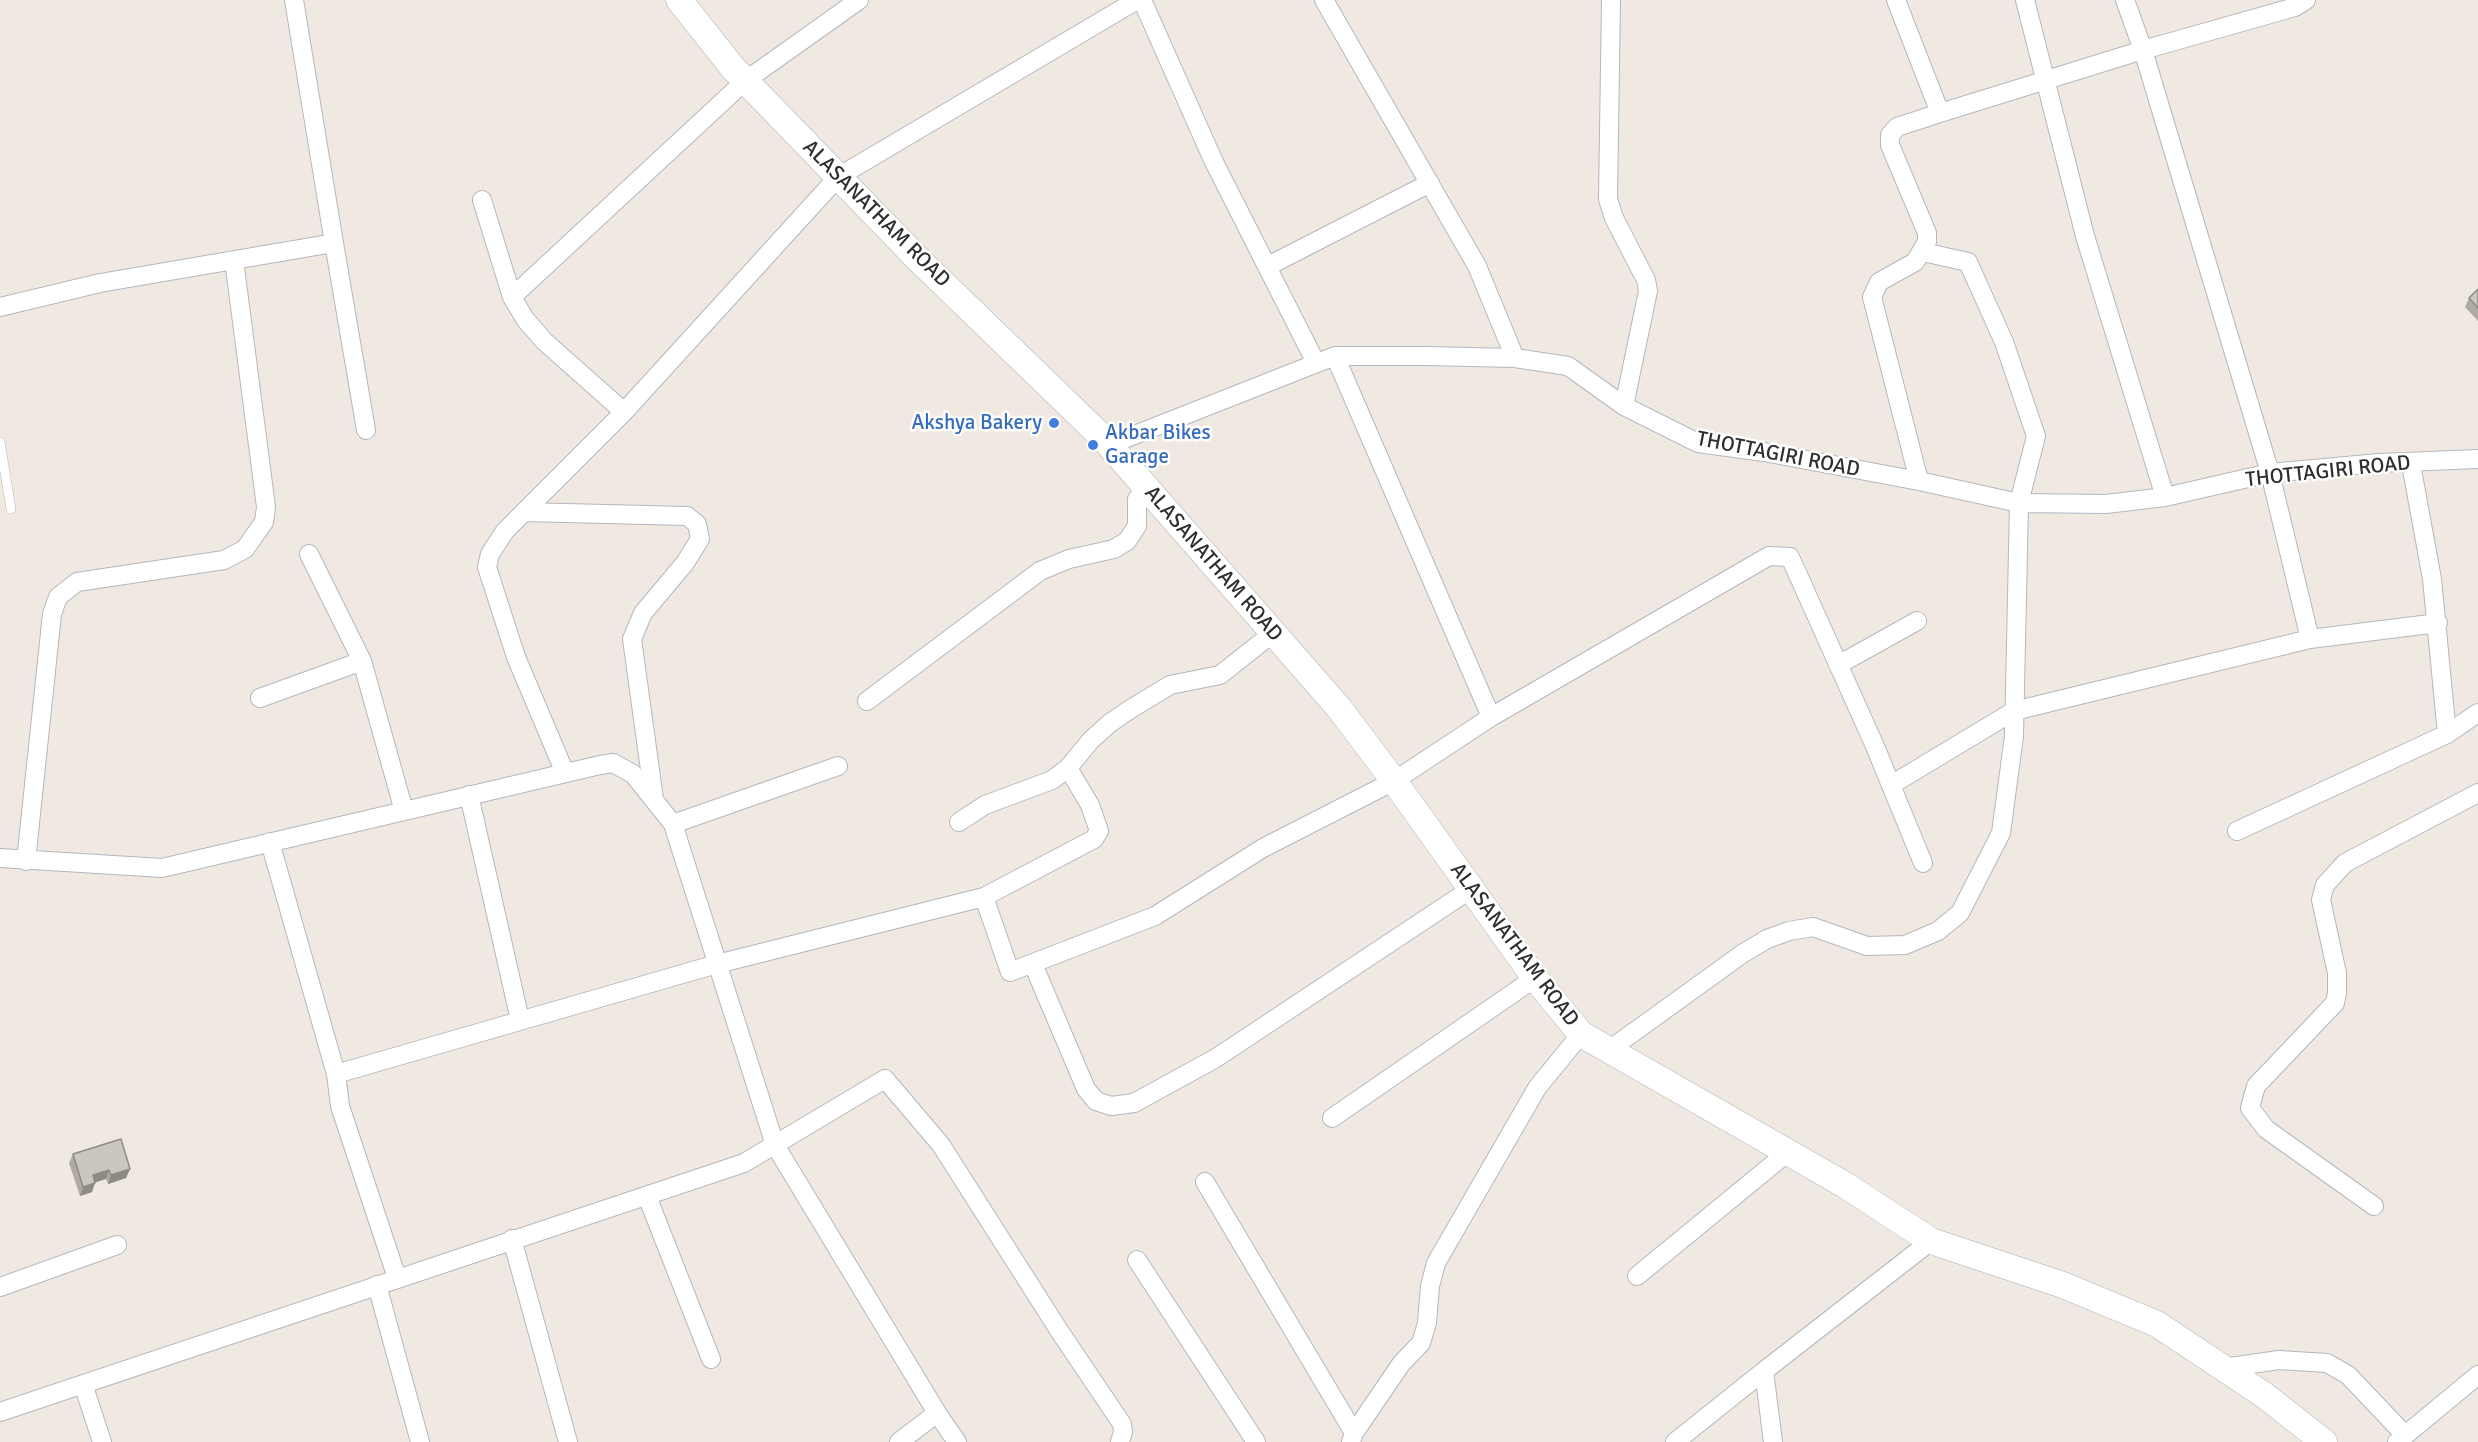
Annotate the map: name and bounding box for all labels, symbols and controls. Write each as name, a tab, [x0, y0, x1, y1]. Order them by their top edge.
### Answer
street label: ALASANATHAM ROAD	[797, 135, 955, 293]
place label: Akshya Bakery	[911, 410, 1042, 436]
marker: Akshya Bakery	[1047, 416, 1061, 430]
place label: Akbar Bikes Garage	[1105, 420, 1211, 470]
street label: THOTTAGIRI ROAD	[1694, 427, 1862, 483]
marker: Akbar Bikes Garage	[1086, 438, 1100, 452]
street label: THOTTAGIRI ROAD	[2244, 451, 2412, 493]
street label: ALASANATHAM ROAD	[1139, 481, 1287, 647]
street label: ALASANATHAM ROAD	[1444, 858, 1584, 1032]

